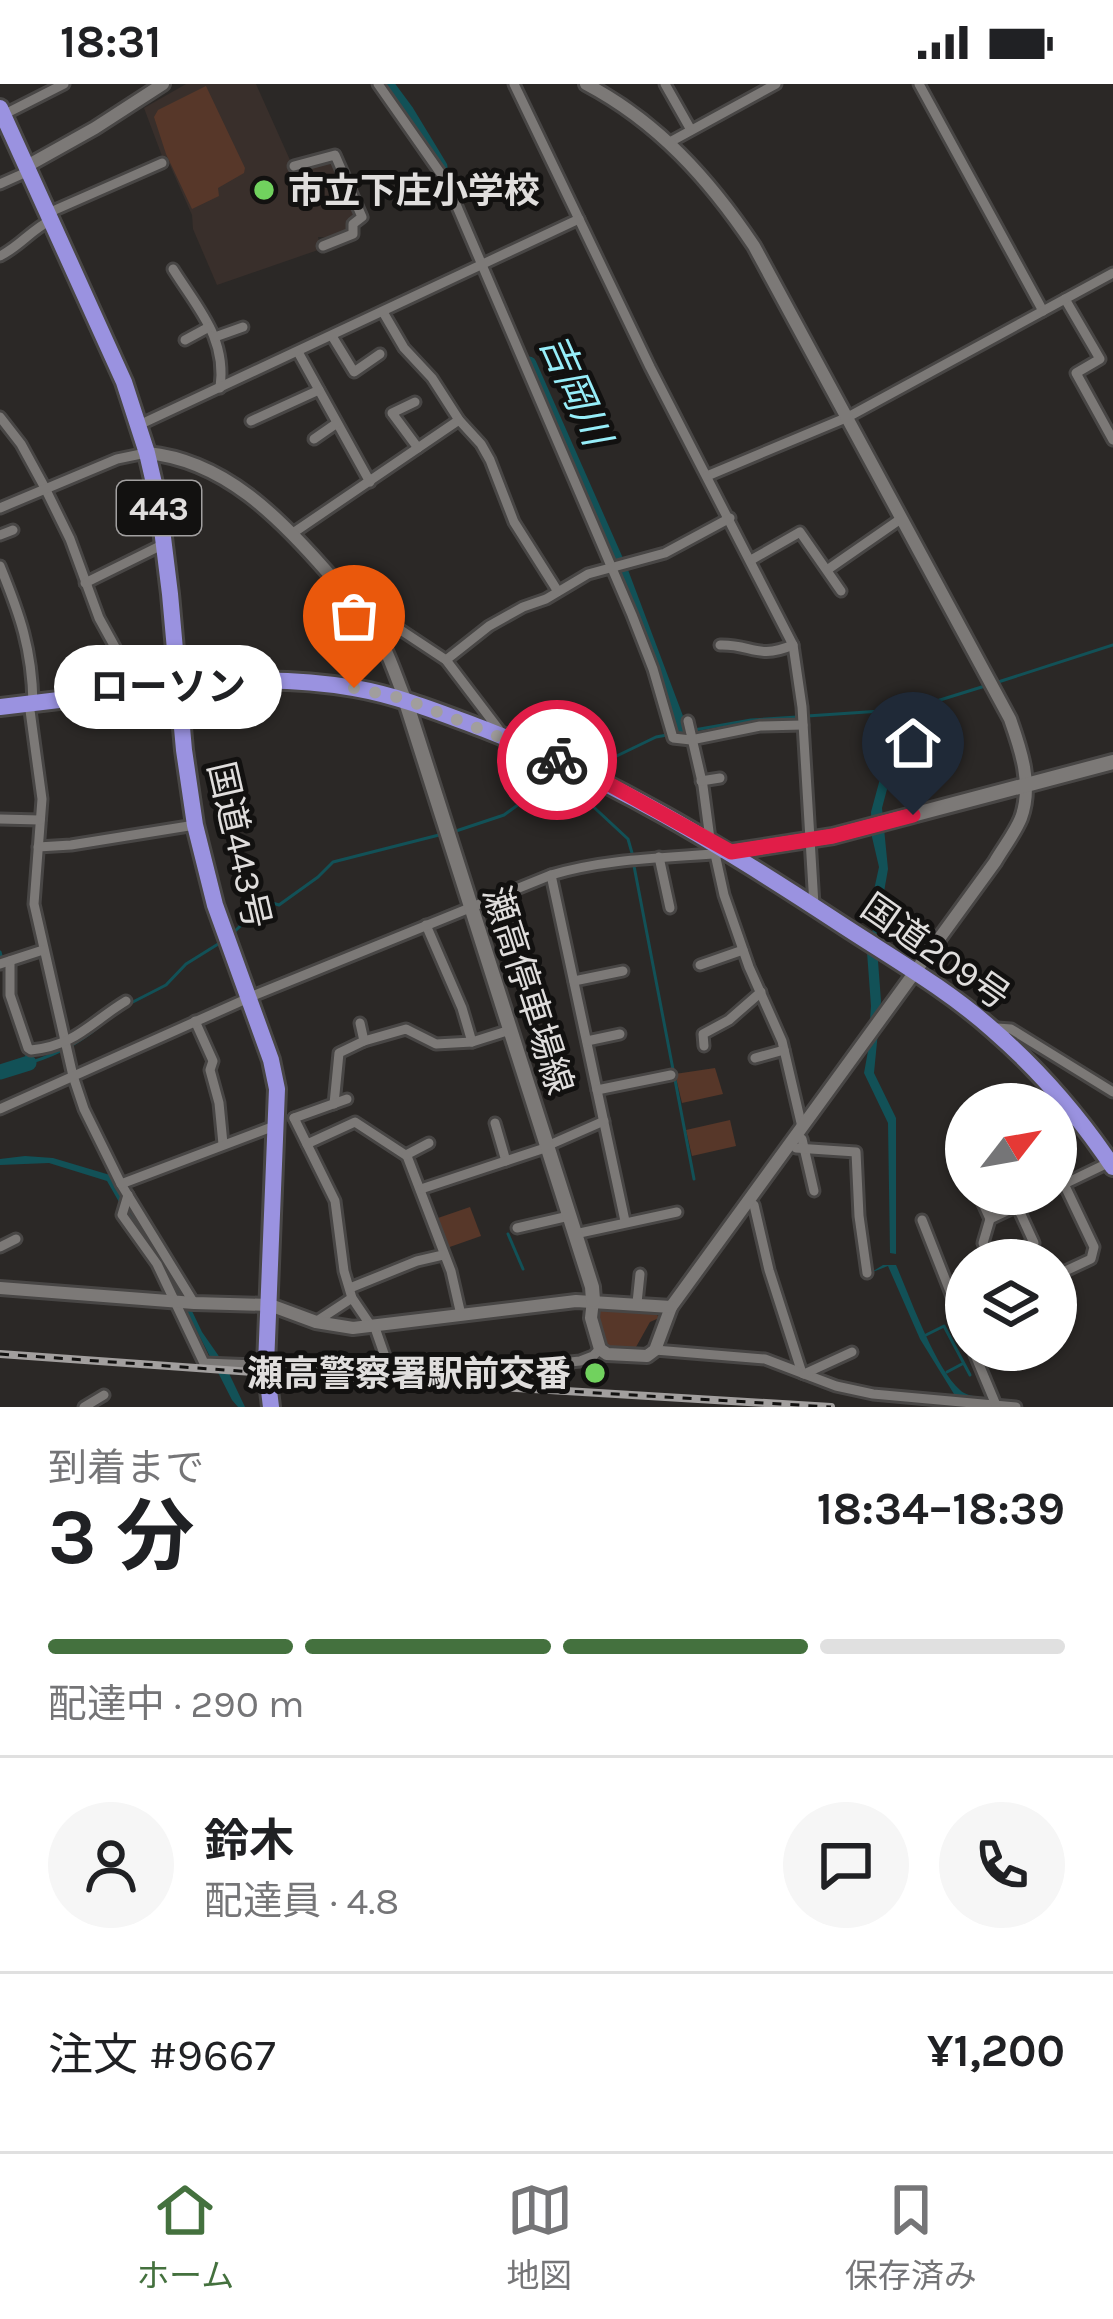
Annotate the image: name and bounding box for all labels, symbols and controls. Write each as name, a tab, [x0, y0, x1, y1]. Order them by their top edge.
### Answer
text: 18:31	[60, 16, 161, 68]
place label: 市立下庄小学校	[288, 170, 540, 212]
marker: 市立下庄小学校	[251, 177, 277, 203]
water label: 吉岡川	[530, 327, 622, 456]
road number: 443	[117, 481, 201, 535]
pin	[303, 565, 405, 688]
icon: bag	[321, 583, 387, 649]
callout: ローソン	[54, 646, 282, 730]
text: ローソン	[90, 664, 246, 710]
pin	[862, 692, 964, 815]
courier	[497, 700, 617, 820]
icon: home	[880, 710, 946, 776]
icon: bike	[524, 727, 590, 793]
street label: 国道443号	[200, 758, 279, 933]
street label: 瀬高停車場線	[475, 881, 581, 1100]
street label: 国道209号	[853, 886, 1018, 1018]
north arrow	[945, 1083, 1077, 1215]
map controls	[945, 1083, 1077, 1371]
button: layers	[945, 1239, 1077, 1371]
place label: 瀬高警察署駅前交番	[247, 1353, 571, 1395]
marker: 瀬高警察署駅前交番	[582, 1360, 608, 1386]
text: 到着まで	[48, 1445, 204, 1491]
text: 18:34–18:39	[817, 1483, 1065, 1535]
text: 3 分	[48, 1491, 194, 1583]
text: 配達中 · 290 m	[48, 1681, 305, 1727]
button: person	[48, 1802, 174, 1928]
button: chat	[783, 1802, 909, 1928]
button: phone	[939, 1802, 1065, 1928]
text: 鈴木	[204, 1815, 294, 1867]
text: 配達員 · 4.8	[204, 1878, 399, 1924]
text: ¥1,200	[927, 2025, 1065, 2077]
text: 注文 #9667	[48, 2029, 276, 2081]
tab: ホーム	[136, 2177, 234, 2297]
tab: 地図	[507, 2177, 573, 2297]
tab: 保存済み	[845, 2177, 977, 2297]

